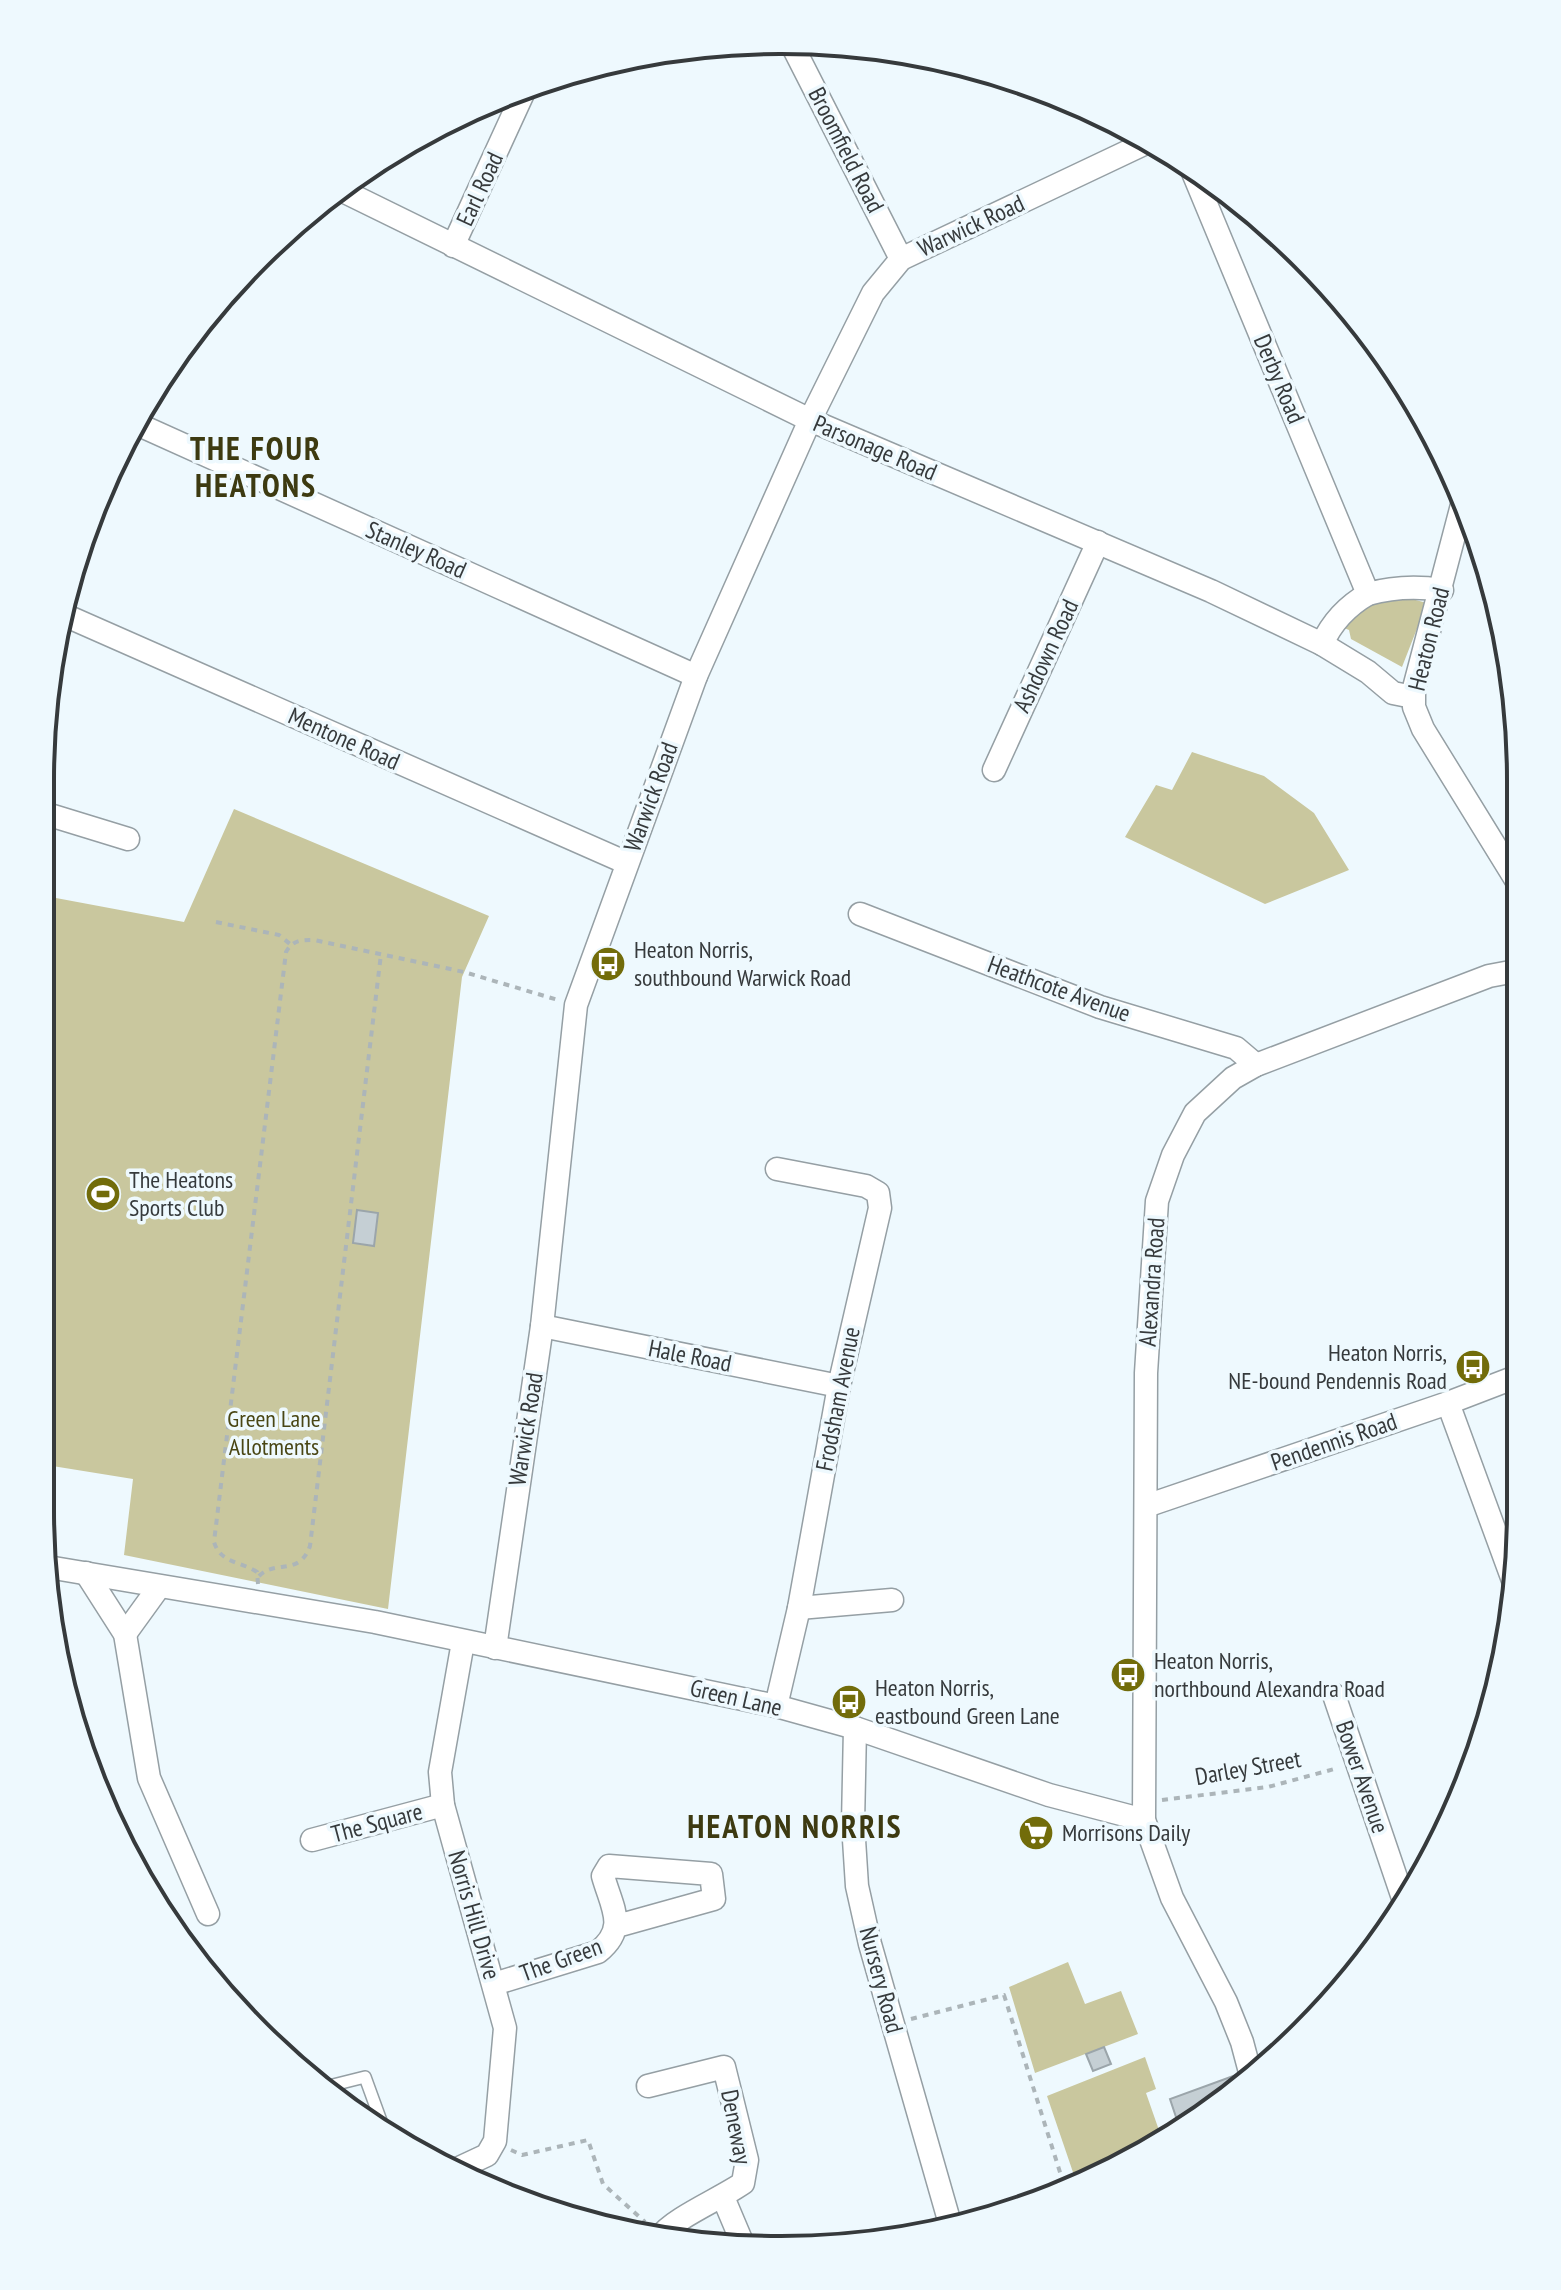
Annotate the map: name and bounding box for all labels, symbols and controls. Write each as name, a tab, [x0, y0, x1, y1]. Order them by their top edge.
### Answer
street label: Broomfield Road	[802, 82, 891, 218]
street label: Earl Road	[449, 147, 510, 231]
street label: Warwick Road	[913, 187, 1029, 264]
street label: Derby Road	[1247, 330, 1312, 428]
street label: Parsonage Road	[809, 408, 942, 487]
district label: THE FOUR HEATONS	[190, 427, 322, 506]
street label: Stanley Road	[361, 514, 471, 585]
street label: Heaton Road	[1401, 584, 1456, 694]
street label: Ashdown Road	[1006, 594, 1085, 717]
street label: Mentone Road	[284, 700, 405, 777]
street label: Warwick Road	[616, 738, 685, 856]
place label: Heaton Norris, southbound Warwick Road	[634, 934, 851, 993]
bus stop icon: Heaton Norris, southbound Warwick Road	[589, 945, 627, 983]
street label: Heathcote Avenue	[984, 948, 1135, 1029]
place label: The Heatons Sports Club	[129, 1164, 233, 1223]
sports icon: The Heatons Sports Club	[84, 1175, 122, 1213]
street label: Alexandra Road	[1132, 1217, 1171, 1347]
street label: Frodsham Avenue	[808, 1324, 867, 1474]
street label: Hale Road	[646, 1332, 734, 1379]
place label: Heaton Norris, NE-bound Pendennis Road	[1228, 1337, 1447, 1396]
bus stop icon: Heaton Norris, NE-bound Pendennis Road	[1454, 1348, 1492, 1386]
street label: Warwick Road	[501, 1370, 550, 1488]
park label: Green Lane Allotments	[227, 1403, 321, 1462]
street label: Pendennis Road	[1267, 1405, 1401, 1478]
place label: Heaton Norris, northbound Alexandra Road	[1154, 1645, 1385, 1704]
bus stop icon: Heaton Norris, northbound Alexandra Road	[1109, 1656, 1147, 1694]
street label: Green Lane	[687, 1672, 785, 1723]
place label: Heaton Norris, eastbound Green Lane	[875, 1672, 1060, 1731]
bus stop icon: Heaton Norris, eastbound Green Lane	[830, 1683, 868, 1721]
street label: Bower Avenue	[1329, 1716, 1396, 1837]
street label: Darley Street	[1193, 1743, 1304, 1792]
street label: The Square	[328, 1795, 426, 1850]
district label: HEATON NORRIS	[687, 1805, 903, 1847]
supermarket icon: Morrisons Daily	[1017, 1814, 1055, 1852]
place label: Morrisons Daily	[1062, 1817, 1190, 1848]
street label: Norris Hill Drive	[441, 1847, 508, 1983]
street label: Nursery Road	[852, 1923, 911, 2036]
street label: The Green	[516, 1930, 606, 1989]
street label: Deneway	[714, 2087, 759, 2167]

